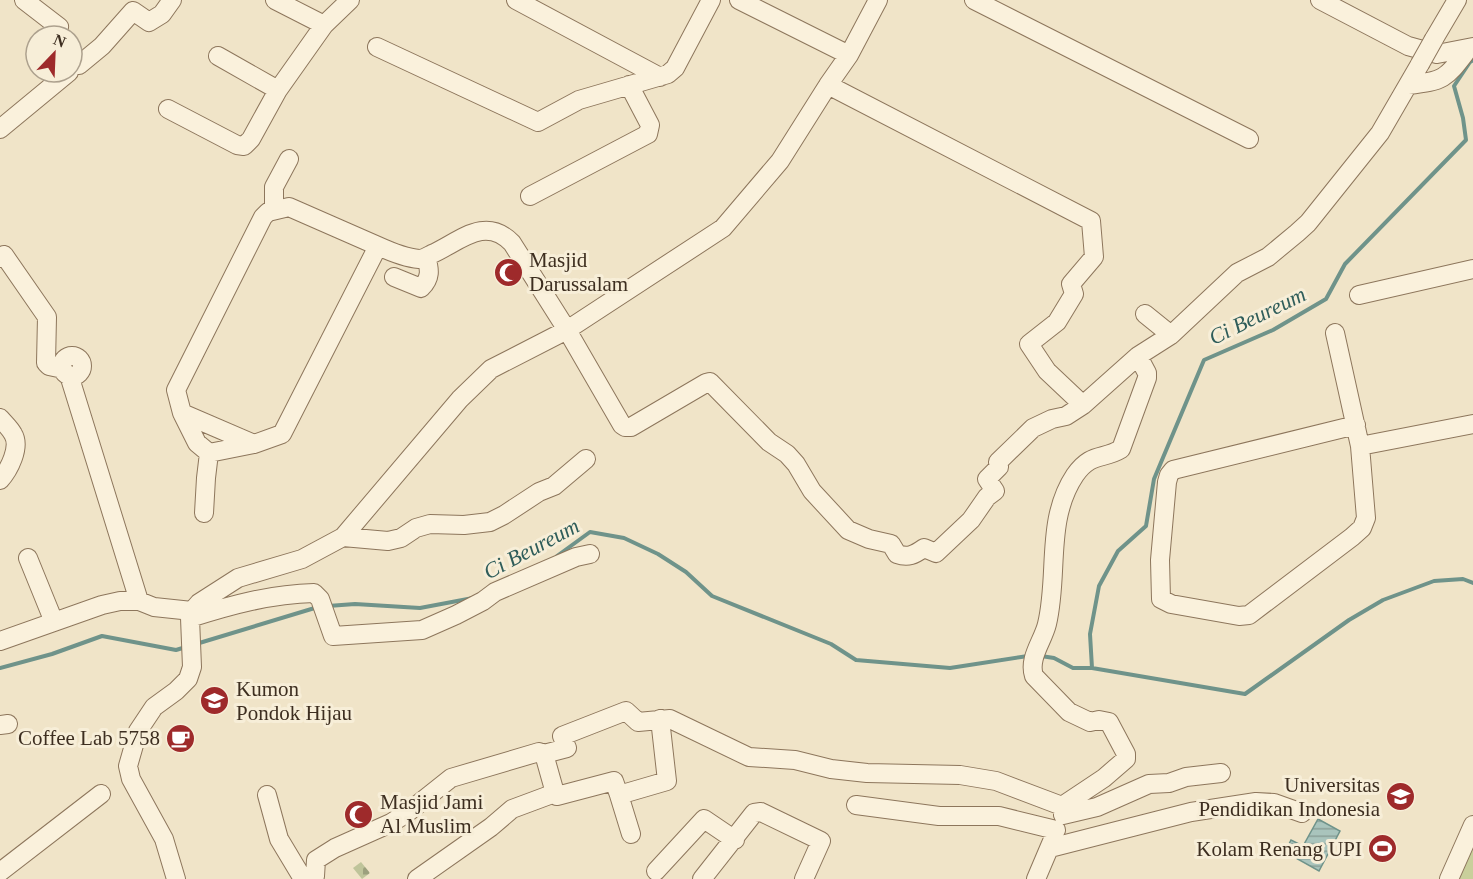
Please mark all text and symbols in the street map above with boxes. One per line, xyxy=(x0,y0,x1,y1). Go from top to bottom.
north arrow xyxy=(24,24,84,84)
text: N xyxy=(51,31,69,51)
place label: Masjid Darussalam xyxy=(529,248,628,296)
mosque icon: Masjid Darussalam xyxy=(492,256,524,288)
water label: Ci Beureum xyxy=(1205,281,1310,350)
water label: Ci Beureum xyxy=(479,513,583,584)
place label: Kumon Pondok Hijau xyxy=(236,677,353,725)
school or university icon: Kumon Pondok Hijau xyxy=(199,685,231,717)
cafe icon: Coffee Lab 5758 xyxy=(165,722,197,754)
place label: Coffee Lab 5758 xyxy=(18,726,160,750)
place label: Universitas Pendidikan Indonesia xyxy=(1199,773,1381,821)
school or university icon: Universitas Pendidikan Indonesia xyxy=(1385,781,1417,813)
place label: Masjid Jami Al Muslim xyxy=(380,790,483,838)
mosque icon: Masjid Jami Al Muslim xyxy=(343,798,375,830)
sports icon: Kolam Renang UPI xyxy=(1367,833,1399,865)
place label: Kolam Renang UPI xyxy=(1196,837,1362,861)

